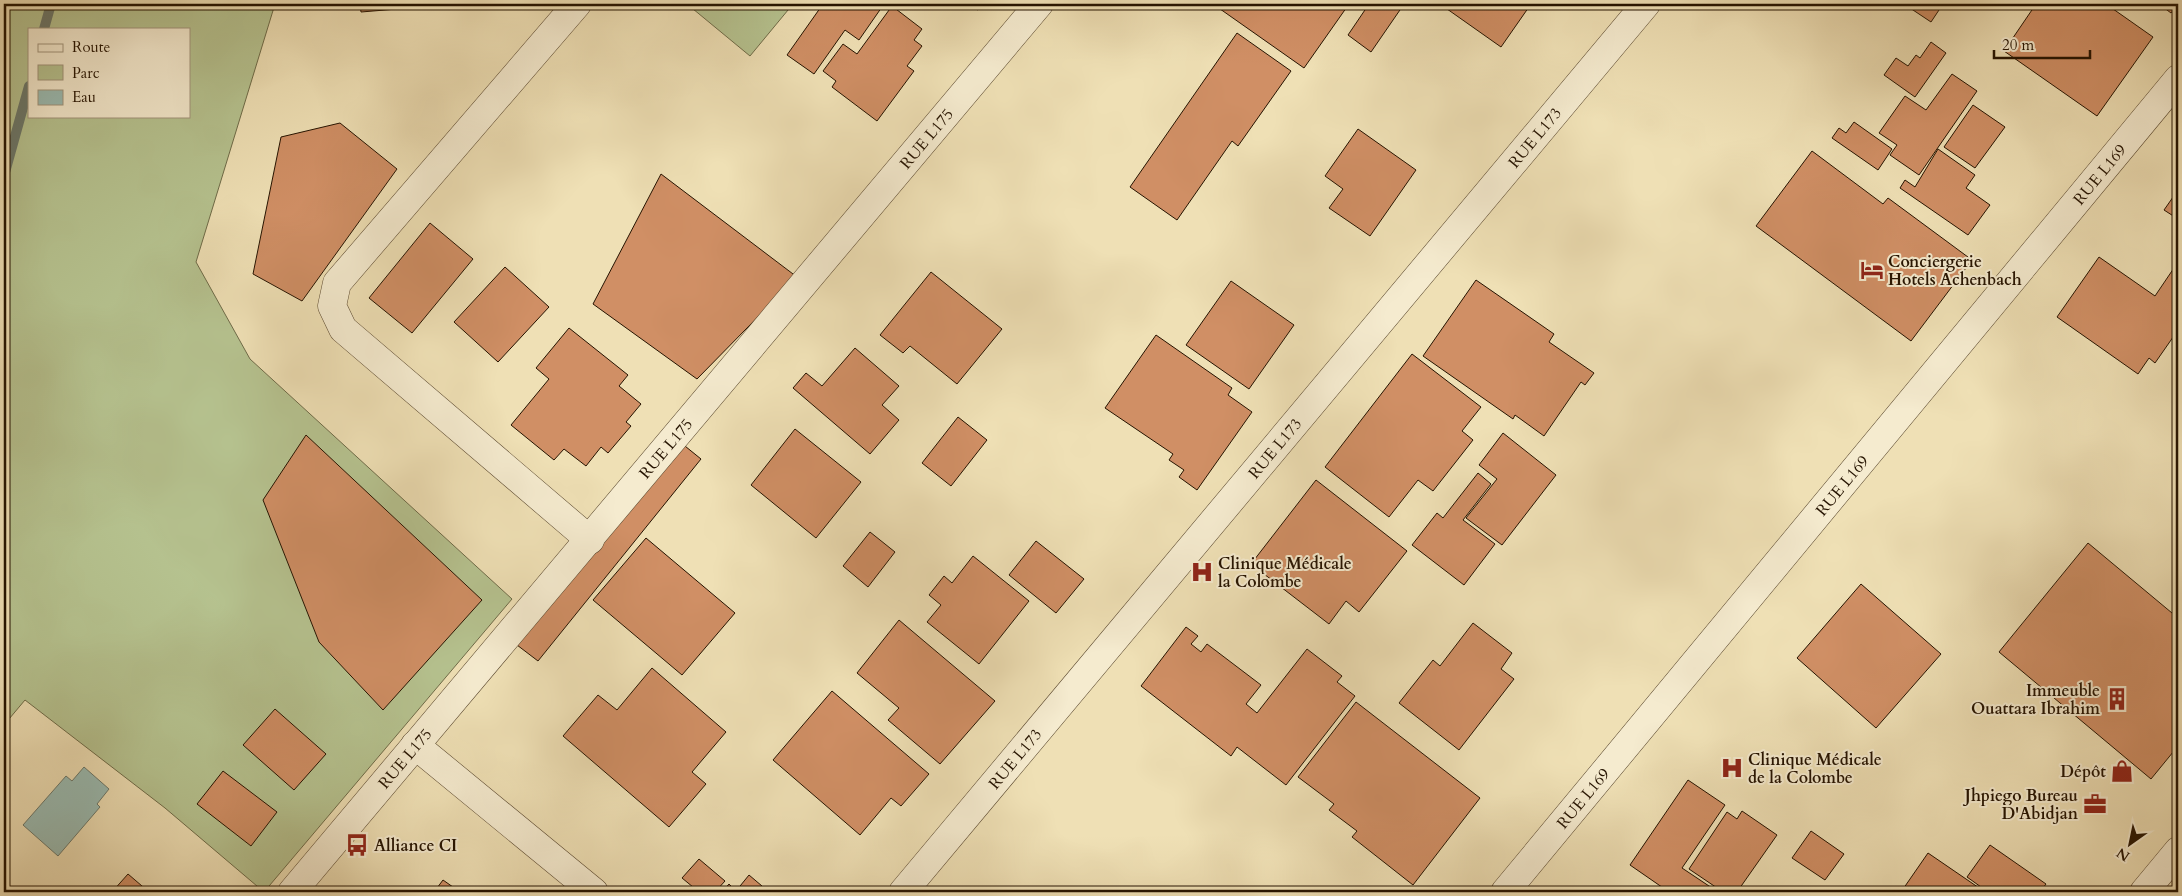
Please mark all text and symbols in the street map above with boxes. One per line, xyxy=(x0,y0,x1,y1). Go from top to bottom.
legend xyxy=(28,28,190,118)
scale bar xyxy=(1994,28,2091,60)
text: 20 m xyxy=(2002,35,2034,55)
text: Route xyxy=(72,37,110,57)
text: Parc xyxy=(72,63,100,83)
text: Eau xyxy=(72,87,96,107)
street label: RUE L173 xyxy=(1503,103,1567,173)
street label: RUE L175 xyxy=(895,104,959,174)
street label: RUE L169 xyxy=(2068,140,2132,210)
place label: Conciergerie Hotels Achenbach xyxy=(1888,251,2022,291)
hotel icon: Conciergerie Hotels Achenbach xyxy=(1859,257,1885,283)
street label: RUE L175 xyxy=(634,414,698,484)
street label: RUE L173 xyxy=(1244,414,1307,483)
street label: RUE L169 xyxy=(1811,451,1874,521)
place label: Clinique Médicale la Colombe xyxy=(1218,553,1352,593)
hospital icon: Clinique Médicale la Colombe xyxy=(1189,559,1215,585)
place label: Immeuble Ouattara Ibrahim xyxy=(1971,680,2100,720)
building icon: Immeuble Ouattara Ibrahim xyxy=(2104,686,2130,712)
street label: RUE L175 xyxy=(374,724,437,794)
street label: RUE L173 xyxy=(984,724,1047,794)
place label: Clinique Médicale de la Colombe xyxy=(1748,749,1882,789)
hospital icon: Clinique Médicale de la Colombe xyxy=(1719,755,1745,781)
shop icon: Dépôt xyxy=(2109,758,2135,784)
place label: Dépôt xyxy=(2060,761,2106,783)
street label: RUE L169 xyxy=(1552,764,1615,834)
place label: Jhpiego Bureau D'Abidjan xyxy=(1963,785,2079,825)
office icon: Jhpiego Bureau D'Abidjan xyxy=(2082,791,2108,817)
north arrow xyxy=(2104,818,2154,868)
bus stop icon: Alliance CI xyxy=(344,832,370,858)
place label: Alliance CI xyxy=(374,835,457,857)
text: N xyxy=(2113,843,2133,866)

